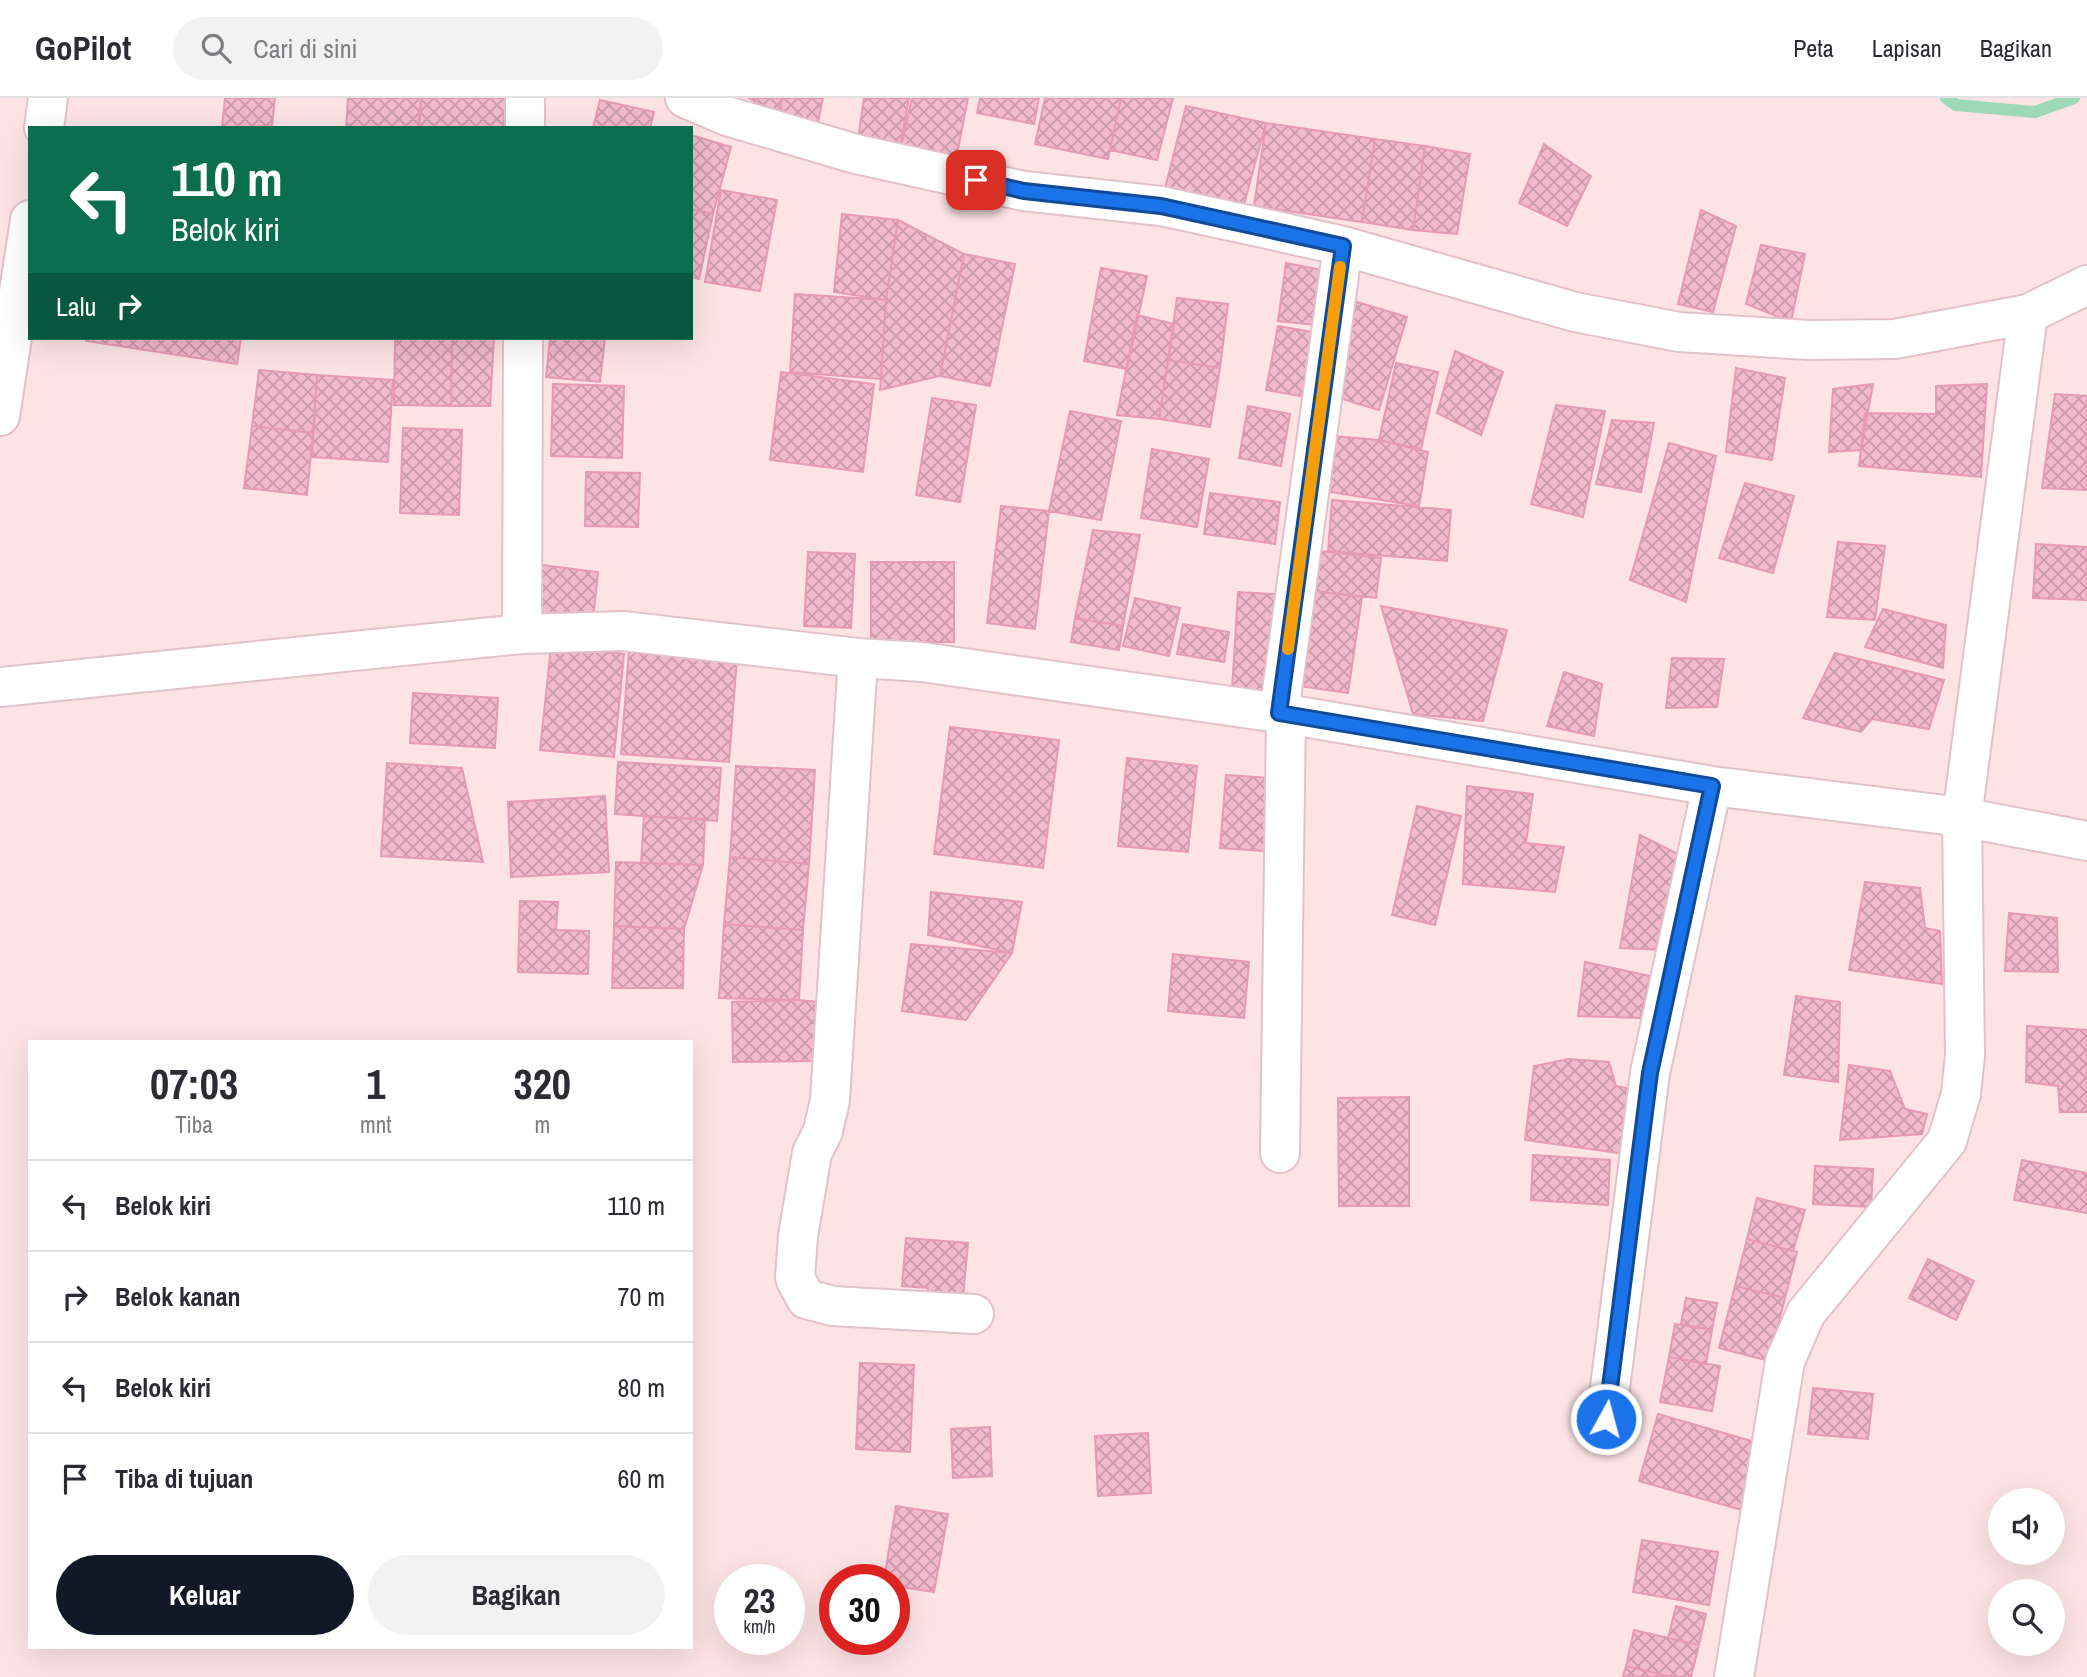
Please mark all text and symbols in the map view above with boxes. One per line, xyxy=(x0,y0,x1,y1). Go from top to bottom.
search box xyxy=(173,17,663,80)
text: GoPilot xyxy=(35,26,131,70)
icon: search xyxy=(197,29,235,67)
text: Cari di sini xyxy=(253,31,358,66)
text: Peta xyxy=(1793,32,1834,64)
text: Lapisan xyxy=(1872,32,1942,64)
text: Bagikan xyxy=(1980,32,2052,64)
text: 110 m xyxy=(171,145,283,211)
pin xyxy=(946,150,1006,210)
icon: left xyxy=(56,154,147,245)
icon: arrive xyxy=(957,161,995,199)
text: Belok kiri xyxy=(171,208,280,251)
icon: right xyxy=(110,287,148,325)
text: Lalu xyxy=(56,289,96,324)
text: 07:03 xyxy=(150,1056,238,1112)
text: 1 xyxy=(366,1056,385,1112)
text: 320 xyxy=(514,1056,571,1112)
text: Tiba xyxy=(175,1109,213,1140)
text: mnt xyxy=(360,1109,392,1140)
text: m xyxy=(534,1109,550,1140)
icon: left xyxy=(56,1187,94,1225)
text: Belok kiri xyxy=(115,1188,211,1223)
text: 110 m xyxy=(607,1188,665,1223)
icon: right xyxy=(56,1278,94,1316)
text: Belok kanan xyxy=(115,1279,241,1314)
text: 70 m xyxy=(618,1279,665,1314)
icon: left xyxy=(56,1369,94,1407)
text: Belok kiri xyxy=(115,1370,211,1405)
text: 80 m xyxy=(618,1370,665,1405)
position arrow xyxy=(1569,1382,1643,1456)
icon: arrive xyxy=(56,1460,94,1498)
text: Tiba di tujuan xyxy=(115,1461,253,1496)
text: 60 m xyxy=(618,1461,665,1496)
map controls xyxy=(1988,1488,2065,1656)
button: sound xyxy=(1988,1488,2065,1565)
button: Keluar xyxy=(56,1555,354,1635)
button: Bagikan xyxy=(368,1555,665,1635)
speed limit sign: 30 xyxy=(819,1564,910,1655)
text: 23 xyxy=(744,1577,775,1624)
button: search xyxy=(1988,1579,2065,1656)
text: km/h xyxy=(744,1614,776,1639)

